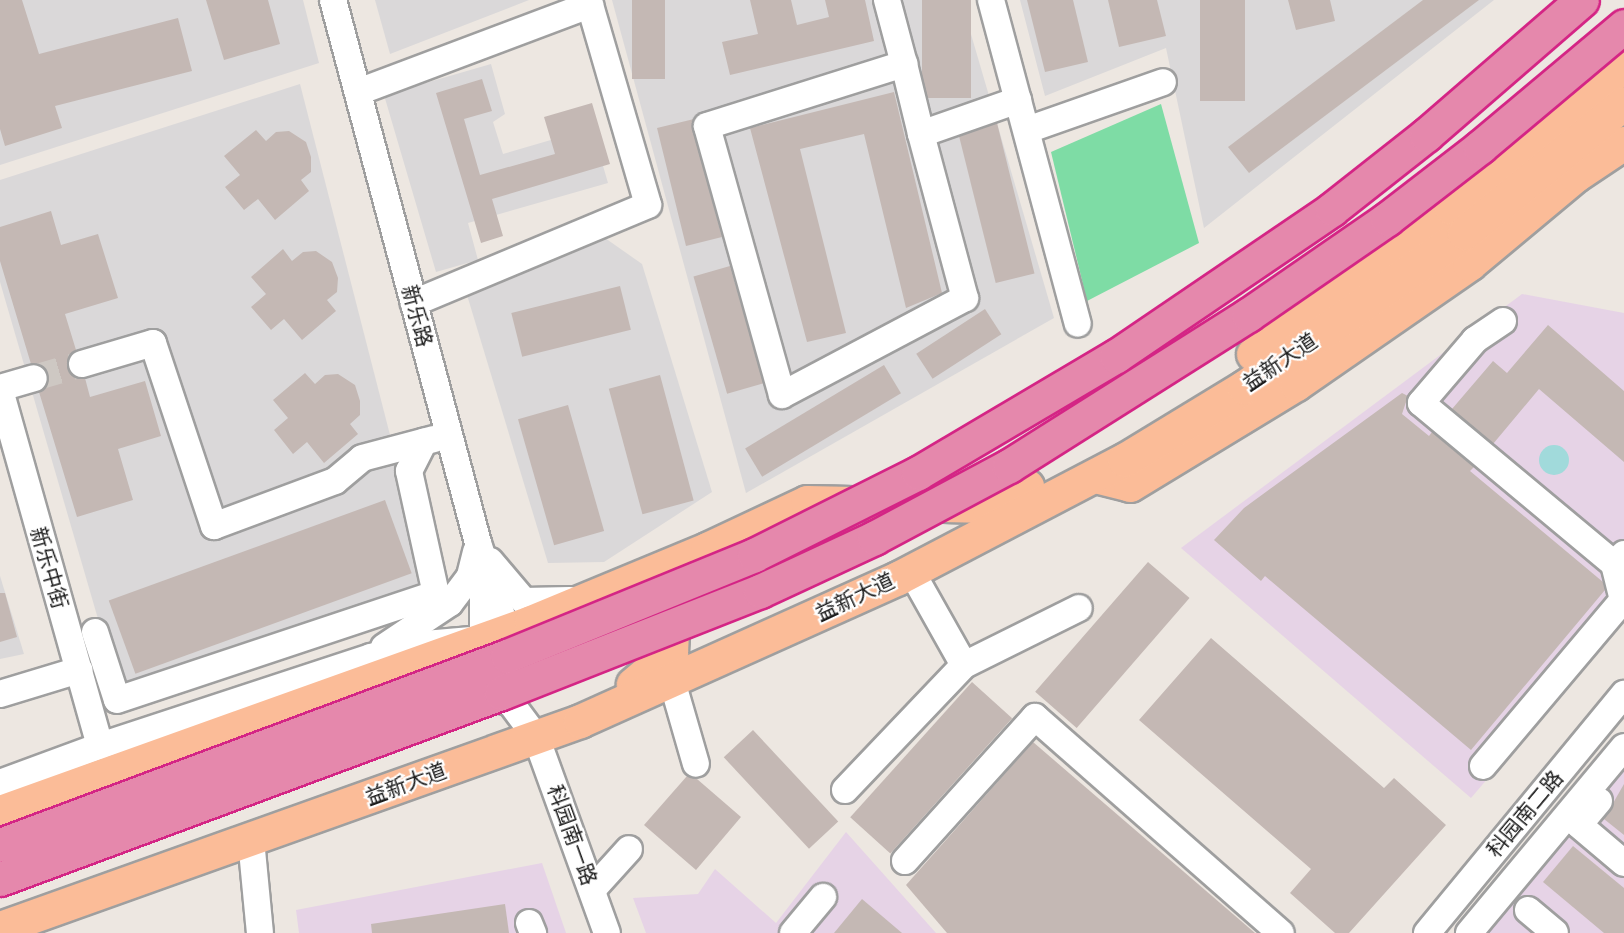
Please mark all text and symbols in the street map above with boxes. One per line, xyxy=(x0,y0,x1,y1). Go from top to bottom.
street label: 新乐路 xyxy=(397,282,437,350)
street label: 益新大道 xyxy=(1238,328,1322,396)
street label: 新乐中街 xyxy=(25,524,73,612)
street label: 益新大道 xyxy=(812,568,898,626)
street label: 益新大道 xyxy=(362,758,450,810)
street label: 科园南二路 xyxy=(1482,766,1568,862)
street label: 科园南一路 xyxy=(542,781,602,889)

